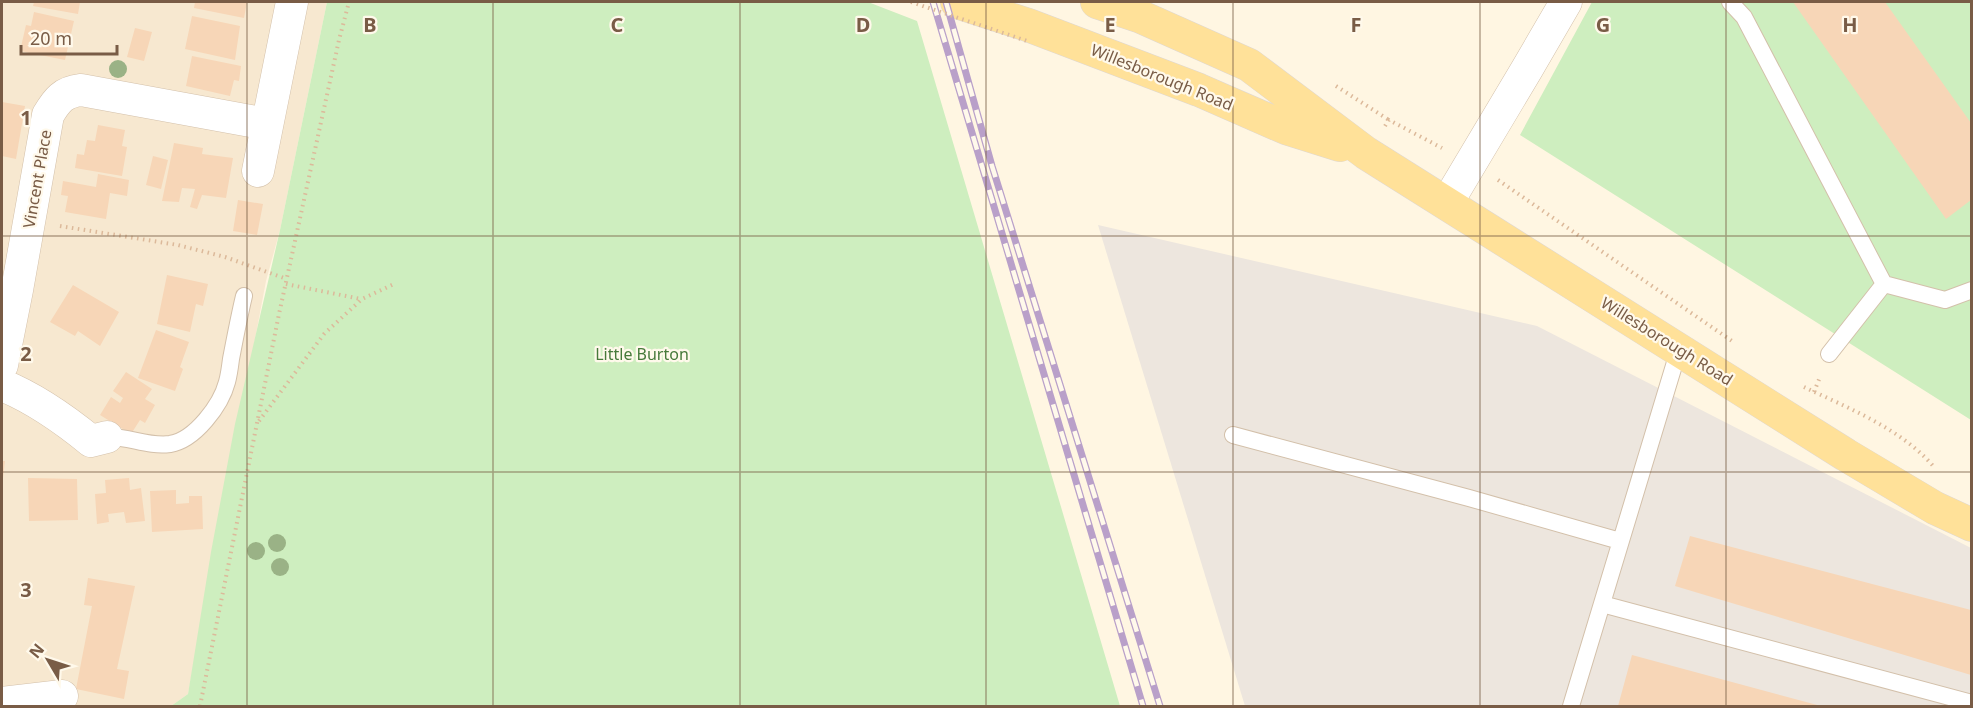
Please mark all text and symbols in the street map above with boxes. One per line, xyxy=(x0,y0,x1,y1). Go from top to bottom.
text: B xyxy=(363,11,377,38)
text: C xyxy=(611,11,624,38)
text: D xyxy=(856,11,870,38)
text: E xyxy=(1104,11,1116,38)
text: F xyxy=(1351,11,1361,38)
text: G xyxy=(1596,11,1610,38)
text: H xyxy=(1842,11,1858,38)
scale bar xyxy=(21,18,117,56)
text: 20 m xyxy=(30,26,72,50)
street label: Willesborough Road xyxy=(1088,38,1236,116)
text: 1 xyxy=(20,104,32,131)
street label: Vincent Place xyxy=(18,128,56,230)
street label: Willesborough Road xyxy=(1597,291,1737,391)
text: 2 xyxy=(20,340,32,367)
park label: Little Burton xyxy=(595,343,689,365)
text: 3 xyxy=(20,576,32,603)
north arrow xyxy=(18,630,78,690)
text: N xyxy=(24,639,49,663)

